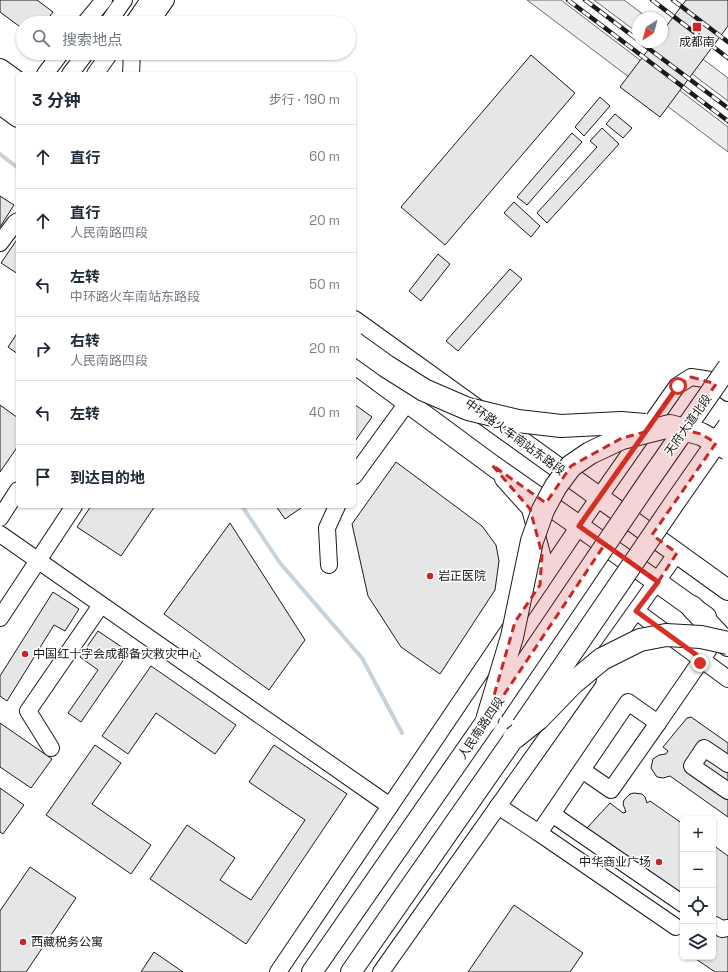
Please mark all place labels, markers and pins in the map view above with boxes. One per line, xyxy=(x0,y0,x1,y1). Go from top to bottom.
marker: 成都南 xyxy=(691,21,703,33)
place label: 成都南 xyxy=(679,34,715,50)
place label: 岩正医院 xyxy=(438,568,486,584)
marker: 岩正医院 xyxy=(425,571,435,581)
place label: 中国红十字会成都备灾救灾中心 xyxy=(33,646,201,662)
marker: 中国红十字会成都备灾救灾中心 xyxy=(20,649,30,659)
place label: 中华商业广场 xyxy=(579,854,651,870)
marker: 中华商业广场 xyxy=(654,857,664,867)
place label: 西藏税务公寓 xyxy=(31,934,103,950)
marker: 西藏税务公寓 xyxy=(18,937,28,947)

